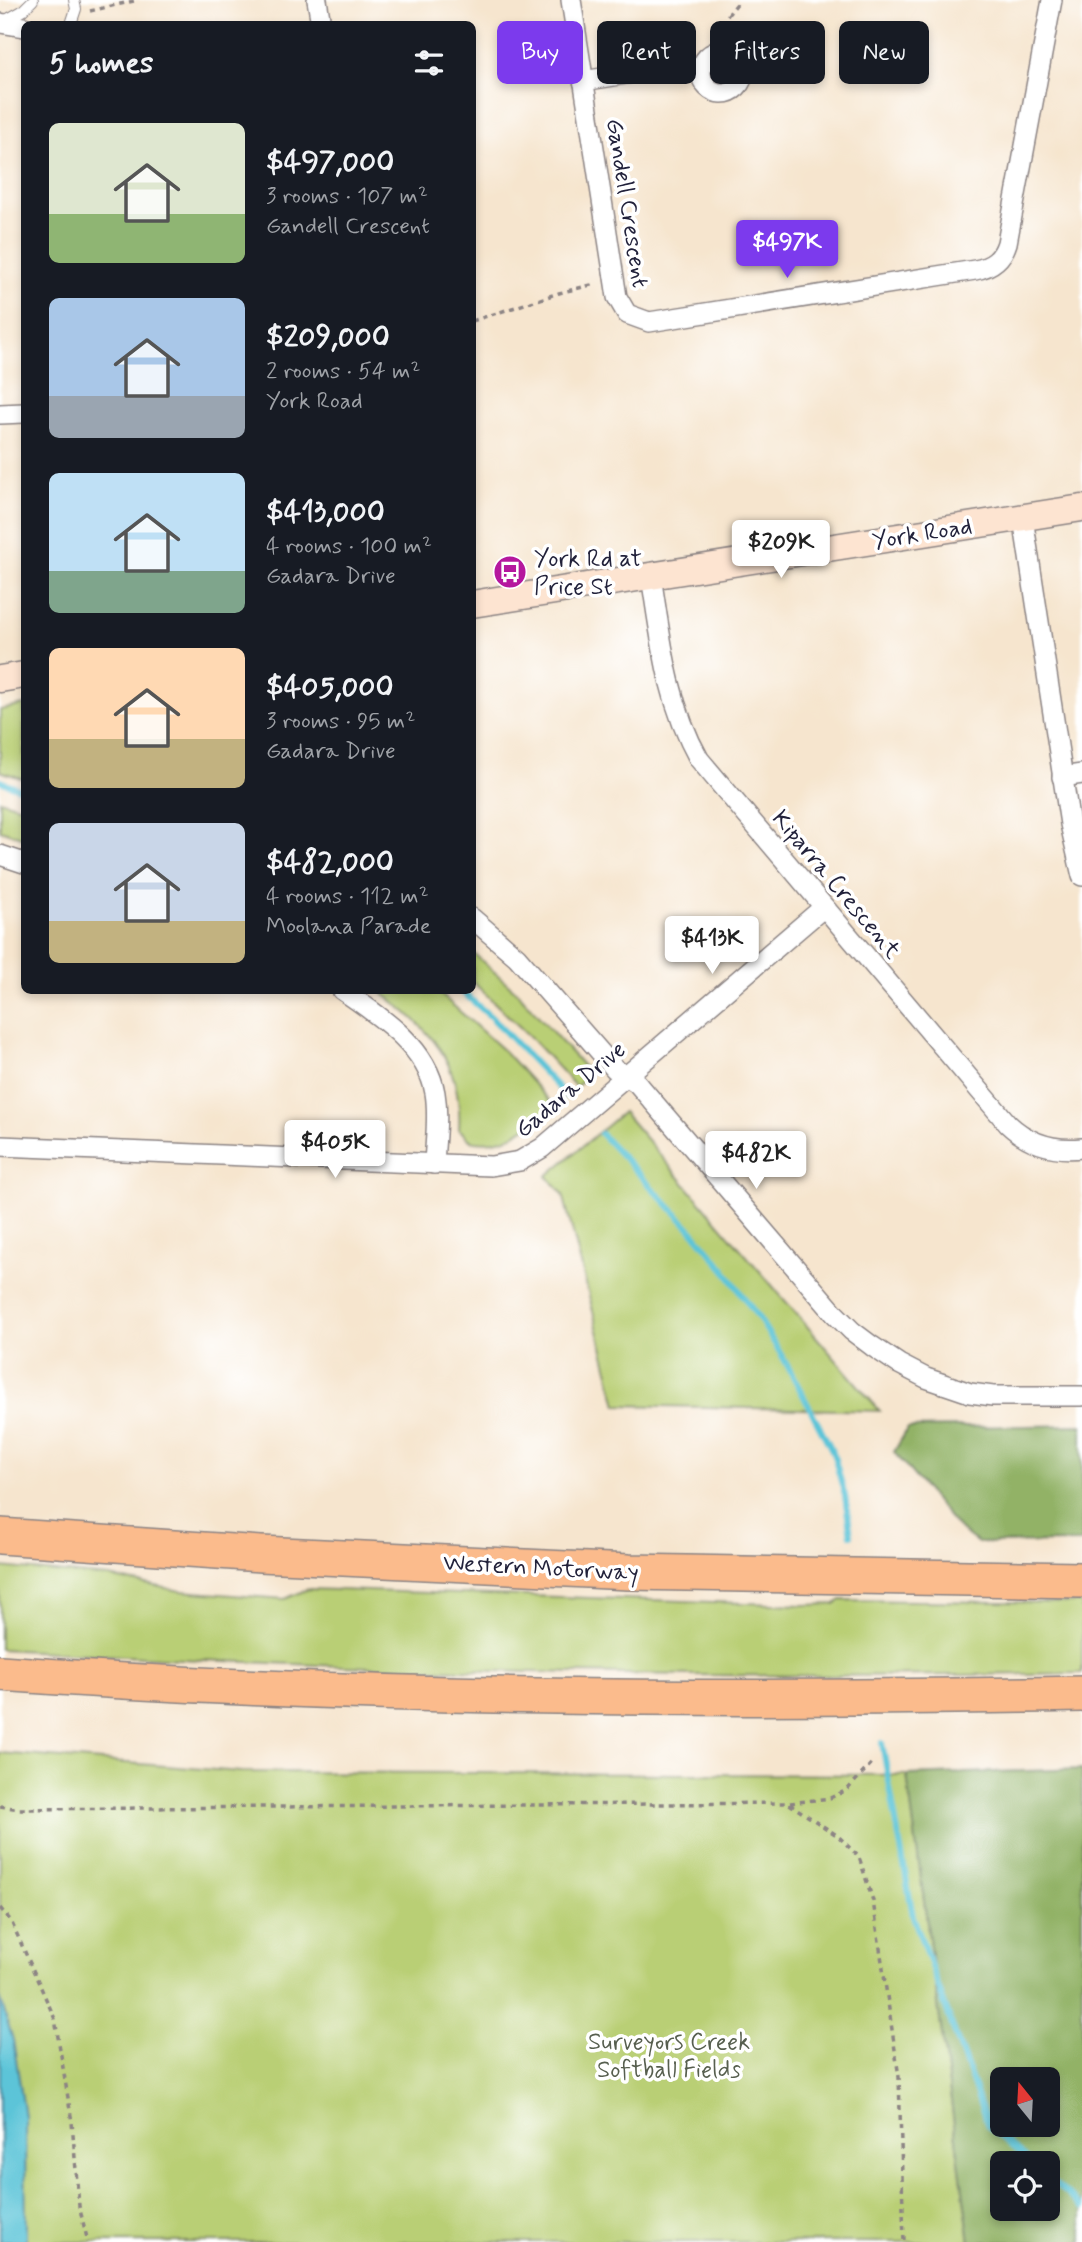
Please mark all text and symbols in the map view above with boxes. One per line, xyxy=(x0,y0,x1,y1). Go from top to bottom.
chip: Buy xyxy=(497,21,583,84)
chip: Rent xyxy=(597,21,696,84)
chip: Filters xyxy=(710,21,825,84)
chip: New xyxy=(839,21,929,84)
text: 5 homes xyxy=(49,44,154,83)
icon: filters xyxy=(410,44,448,82)
street label: Gandell Crescent xyxy=(598,116,655,290)
text: $497,000 xyxy=(266,143,394,182)
icon: home xyxy=(105,151,189,235)
text: 3 rooms · 107 m² xyxy=(266,182,428,212)
text: Gandell Crescent xyxy=(266,212,430,242)
pin: $497K xyxy=(738,220,836,280)
text: $497K xyxy=(752,228,822,258)
text: $209,000 xyxy=(266,318,390,357)
icon: home xyxy=(105,326,189,410)
text: 2 rooms · 54 m² xyxy=(266,357,420,387)
text: York Road xyxy=(266,387,363,417)
text: $413,000 xyxy=(266,493,385,532)
icon: home xyxy=(105,501,189,585)
street label: York Road xyxy=(870,511,974,558)
pin: $209K xyxy=(732,520,830,580)
text: $209K xyxy=(748,528,814,558)
text: 4 rooms · 100 m² xyxy=(266,532,432,562)
place label: York Rd at Price St xyxy=(534,544,642,603)
bus stop icon: York Rd at Price St xyxy=(491,553,529,591)
text: Gadara Drive xyxy=(266,562,396,592)
text: $405,000 xyxy=(266,668,393,707)
icon: home xyxy=(105,676,189,760)
text: 3 rooms · 95 m² xyxy=(266,707,415,737)
text: Gadara Drive xyxy=(266,737,396,767)
street label: Kiparra Crescent xyxy=(764,804,907,966)
text: $482,000 xyxy=(266,843,394,882)
icon: home xyxy=(105,851,189,935)
text: 4 rooms · 112 m² xyxy=(266,882,429,912)
text: Moolana Parade xyxy=(266,912,431,942)
pin: $413K xyxy=(663,916,761,976)
text: $413K xyxy=(681,924,743,954)
street label: Gadara Drive xyxy=(509,1035,633,1145)
pin: $405K xyxy=(286,1120,384,1180)
text: $405K xyxy=(300,1128,370,1158)
pin: $482K xyxy=(707,1132,805,1191)
text: $482K xyxy=(721,1139,791,1169)
street label: Western Motorway xyxy=(442,1548,640,1589)
park label: Surveyors Creek Softball Fields xyxy=(588,2027,750,2086)
north arrow xyxy=(990,2067,1060,2137)
map controls xyxy=(990,2067,1060,2221)
button: locate xyxy=(990,2151,1060,2221)

